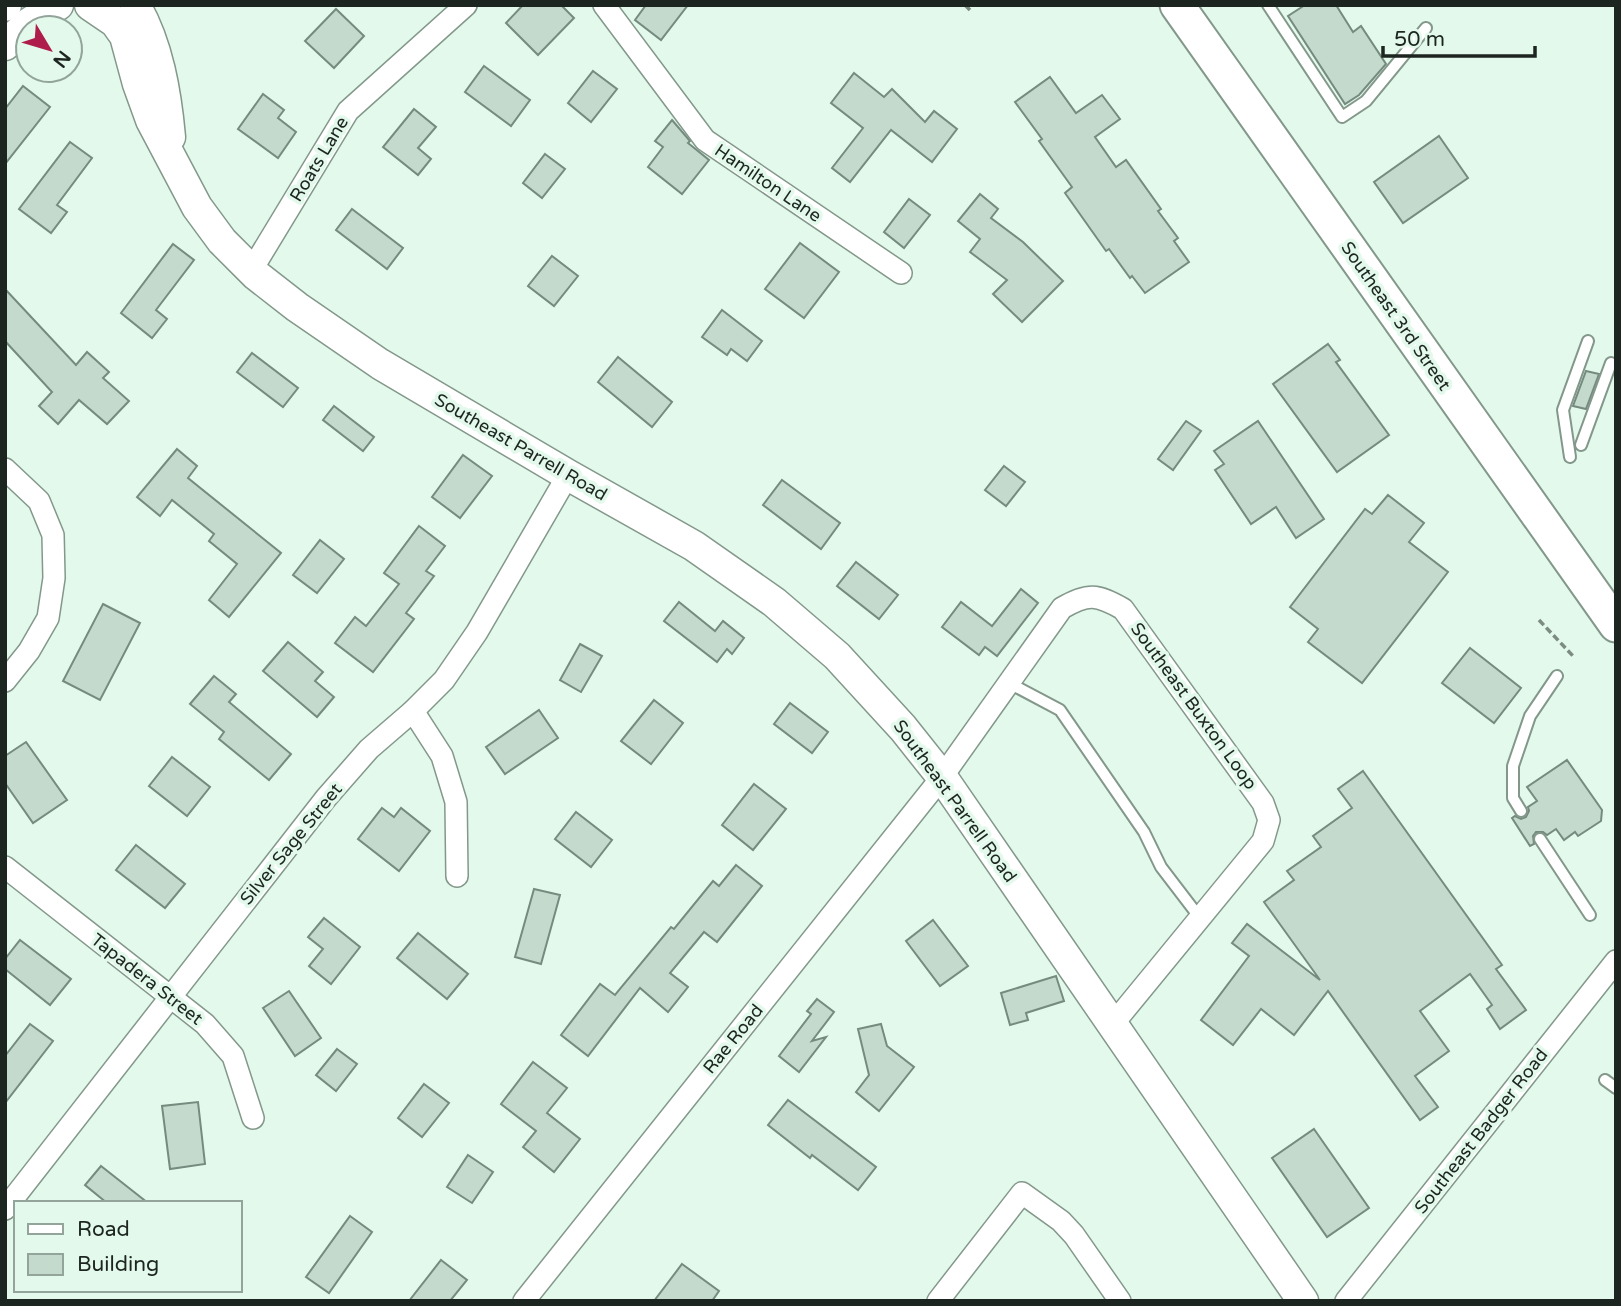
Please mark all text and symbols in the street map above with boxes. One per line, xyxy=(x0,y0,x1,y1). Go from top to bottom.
north arrow xyxy=(14,14,84,84)
scale bar xyxy=(1383,14,1535,58)
text: 50 m xyxy=(1394,27,1445,52)
text: N xyxy=(48,46,75,72)
street label: Roats Lane xyxy=(285,112,353,206)
street label: Hamilton Lane xyxy=(710,139,826,227)
street label: Southeast 3rd Street xyxy=(1336,237,1456,395)
street label: Southeast Parrell Road xyxy=(431,389,611,505)
street label: Southeast Buxton Loop xyxy=(1126,618,1262,794)
street label: Southeast Parrell Road xyxy=(889,715,1021,887)
street label: Silver Sage Street xyxy=(235,779,347,909)
street label: Tapadera Street xyxy=(87,929,207,1030)
street label: Rae Road xyxy=(698,1000,768,1078)
street label: Southeast Badger Road xyxy=(1410,1044,1552,1218)
legend xyxy=(14,1201,242,1292)
text: Road xyxy=(77,1217,130,1242)
text: Building xyxy=(77,1252,159,1277)

